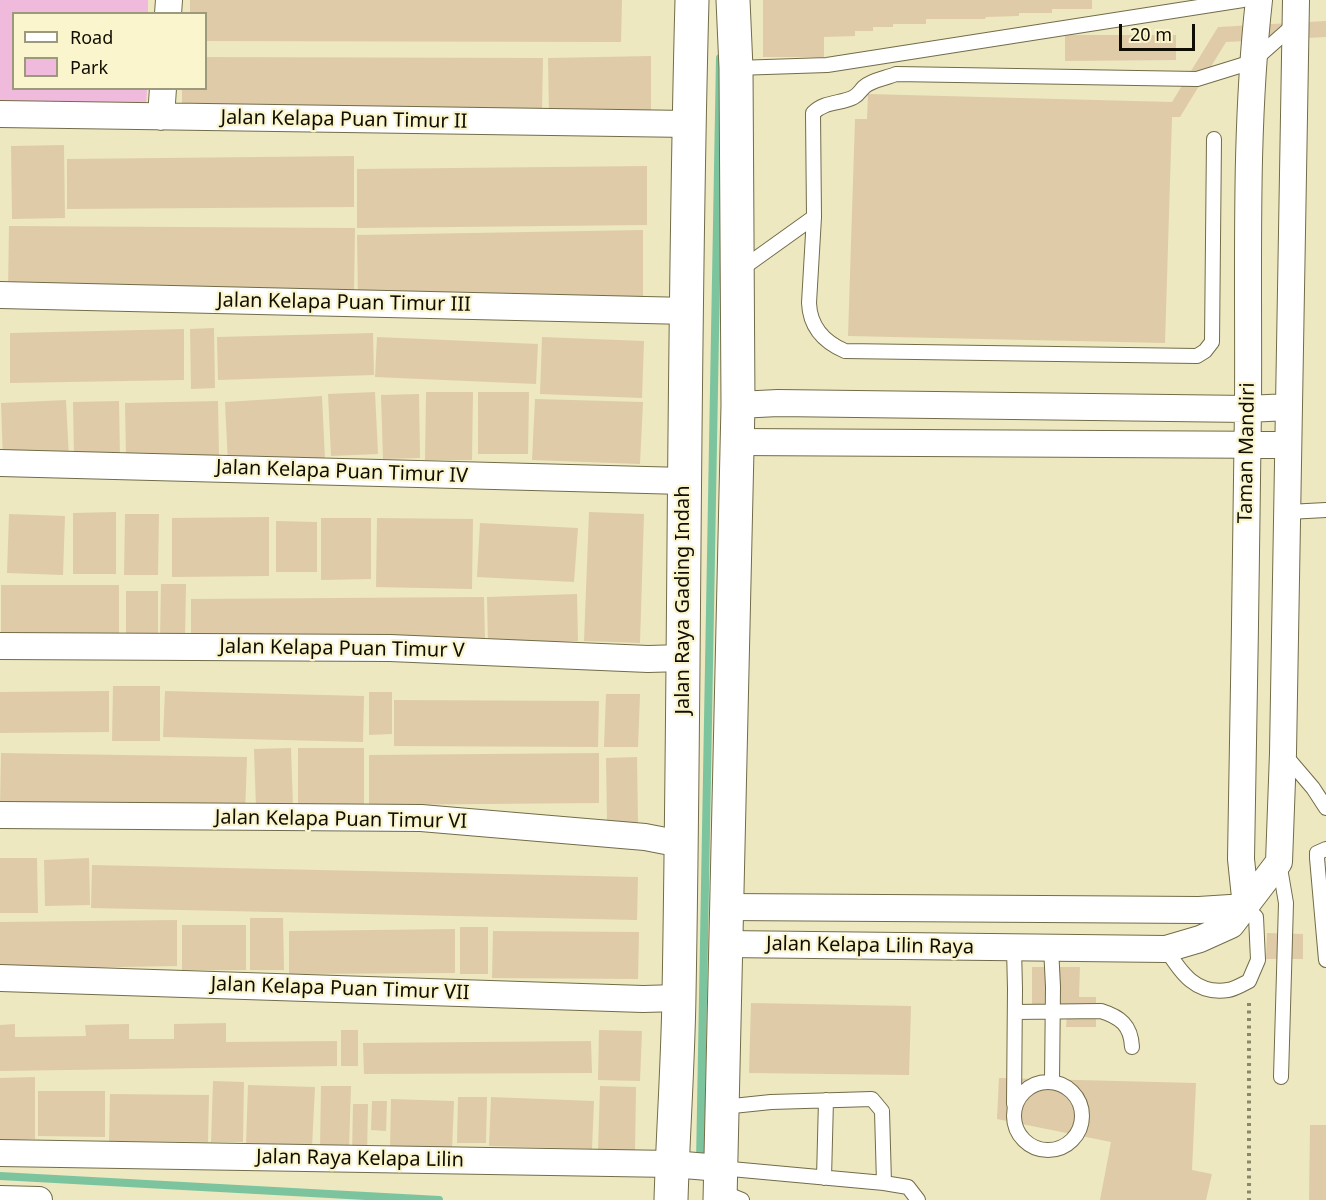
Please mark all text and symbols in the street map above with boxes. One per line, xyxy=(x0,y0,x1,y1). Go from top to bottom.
legend xyxy=(12,12,207,90)
scale bar xyxy=(1122,12,1198,50)
text: 20 m xyxy=(1130,22,1172,46)
text: Road xyxy=(70,25,113,49)
text: Park xyxy=(70,55,108,79)
street label: Jalan Kelapa Puan Timur II xyxy=(220,106,468,134)
street label: Jalan Kelapa Puan Timur III xyxy=(217,289,471,317)
street label: Taman Mandiri xyxy=(1234,382,1260,524)
street label: Jalan Kelapa Puan Timur IV xyxy=(216,456,468,488)
street label: Jalan Raya Gading Indah xyxy=(671,485,695,715)
street label: Jalan Kelapa Puan Timur V xyxy=(219,635,465,663)
street label: Jalan Kelapa Puan Timur VI xyxy=(215,806,467,834)
street label: Jalan Kelapa Lilin Raya xyxy=(766,932,974,960)
street label: Jalan Kelapa Puan Timur VII xyxy=(210,972,470,1006)
street label: Jalan Raya Kelapa Lilin xyxy=(256,1145,464,1173)

